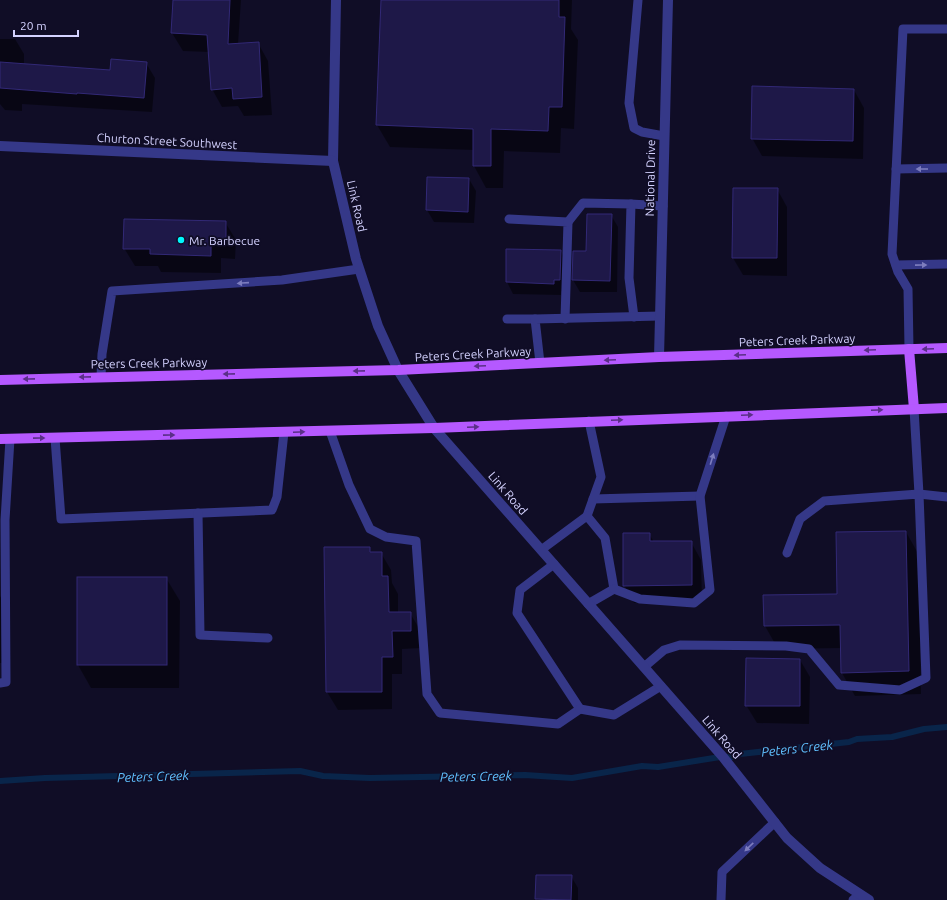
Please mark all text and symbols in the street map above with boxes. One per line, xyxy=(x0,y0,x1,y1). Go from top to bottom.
scale bar xyxy=(14,12,78,38)
text: 20 m xyxy=(20,19,47,32)
street label: Churton Street Southwest xyxy=(96,131,238,151)
street label: National Drive xyxy=(643,140,657,216)
one-way arrow xyxy=(915,166,928,172)
street label: Link Road xyxy=(345,179,369,233)
place label: Mr. Barbecue xyxy=(189,234,260,247)
marker: Mr. Barbecue xyxy=(176,235,186,245)
one-way arrow xyxy=(915,262,928,268)
one-way arrow xyxy=(237,279,249,286)
street label: Peters Creek Parkway xyxy=(739,331,856,349)
street label: Peters Creek Parkway xyxy=(415,344,532,364)
one-way arrow xyxy=(922,345,934,352)
one-way arrow xyxy=(864,347,876,354)
one-way arrow xyxy=(734,351,746,358)
street label: Peters Creek Parkway xyxy=(91,355,208,371)
one-way arrow xyxy=(604,356,616,363)
one-way arrow xyxy=(474,363,486,370)
one-way arrow xyxy=(352,368,365,374)
one-way arrow xyxy=(222,371,235,377)
one-way arrow xyxy=(79,374,91,381)
one-way arrow xyxy=(22,376,35,382)
one-way arrow xyxy=(871,407,884,413)
one-way arrow xyxy=(741,412,754,418)
one-way arrow xyxy=(611,417,623,424)
one-way arrow xyxy=(467,423,479,430)
one-way arrow xyxy=(293,429,306,435)
one-way arrow xyxy=(163,432,176,438)
one-way arrow xyxy=(33,435,46,441)
one-way arrow xyxy=(709,453,715,465)
street label: Link Road xyxy=(486,469,530,517)
street label: Link Road xyxy=(700,713,744,761)
water label: Peters Creek xyxy=(760,737,834,759)
water label: Peters Creek xyxy=(117,768,190,784)
water label: Peters Creek xyxy=(440,768,512,784)
one-way arrow xyxy=(744,842,754,852)

